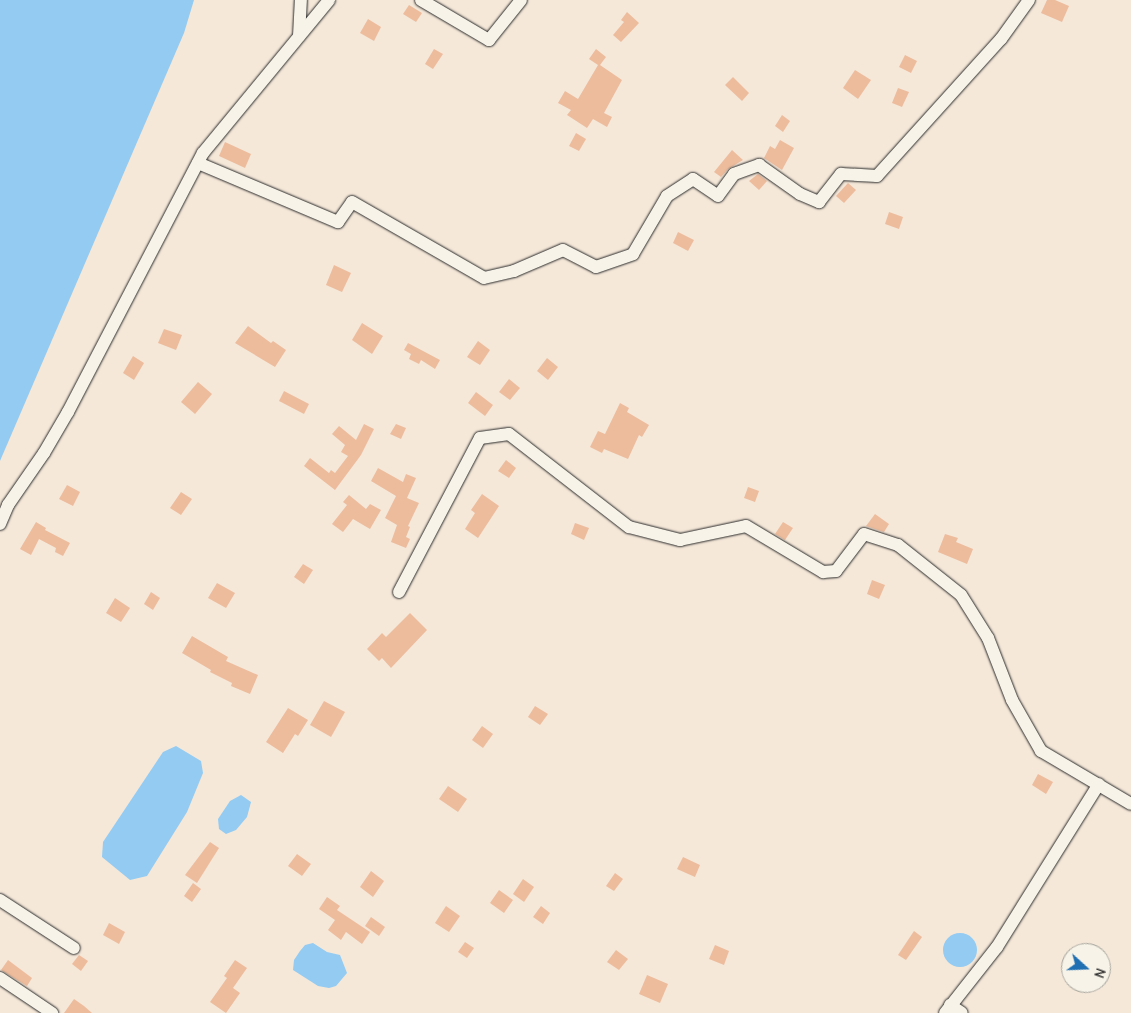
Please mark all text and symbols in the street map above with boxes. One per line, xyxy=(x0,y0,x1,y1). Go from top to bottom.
north arrow xyxy=(1061,943,1111,993)
text: N xyxy=(1090,966,1109,980)

